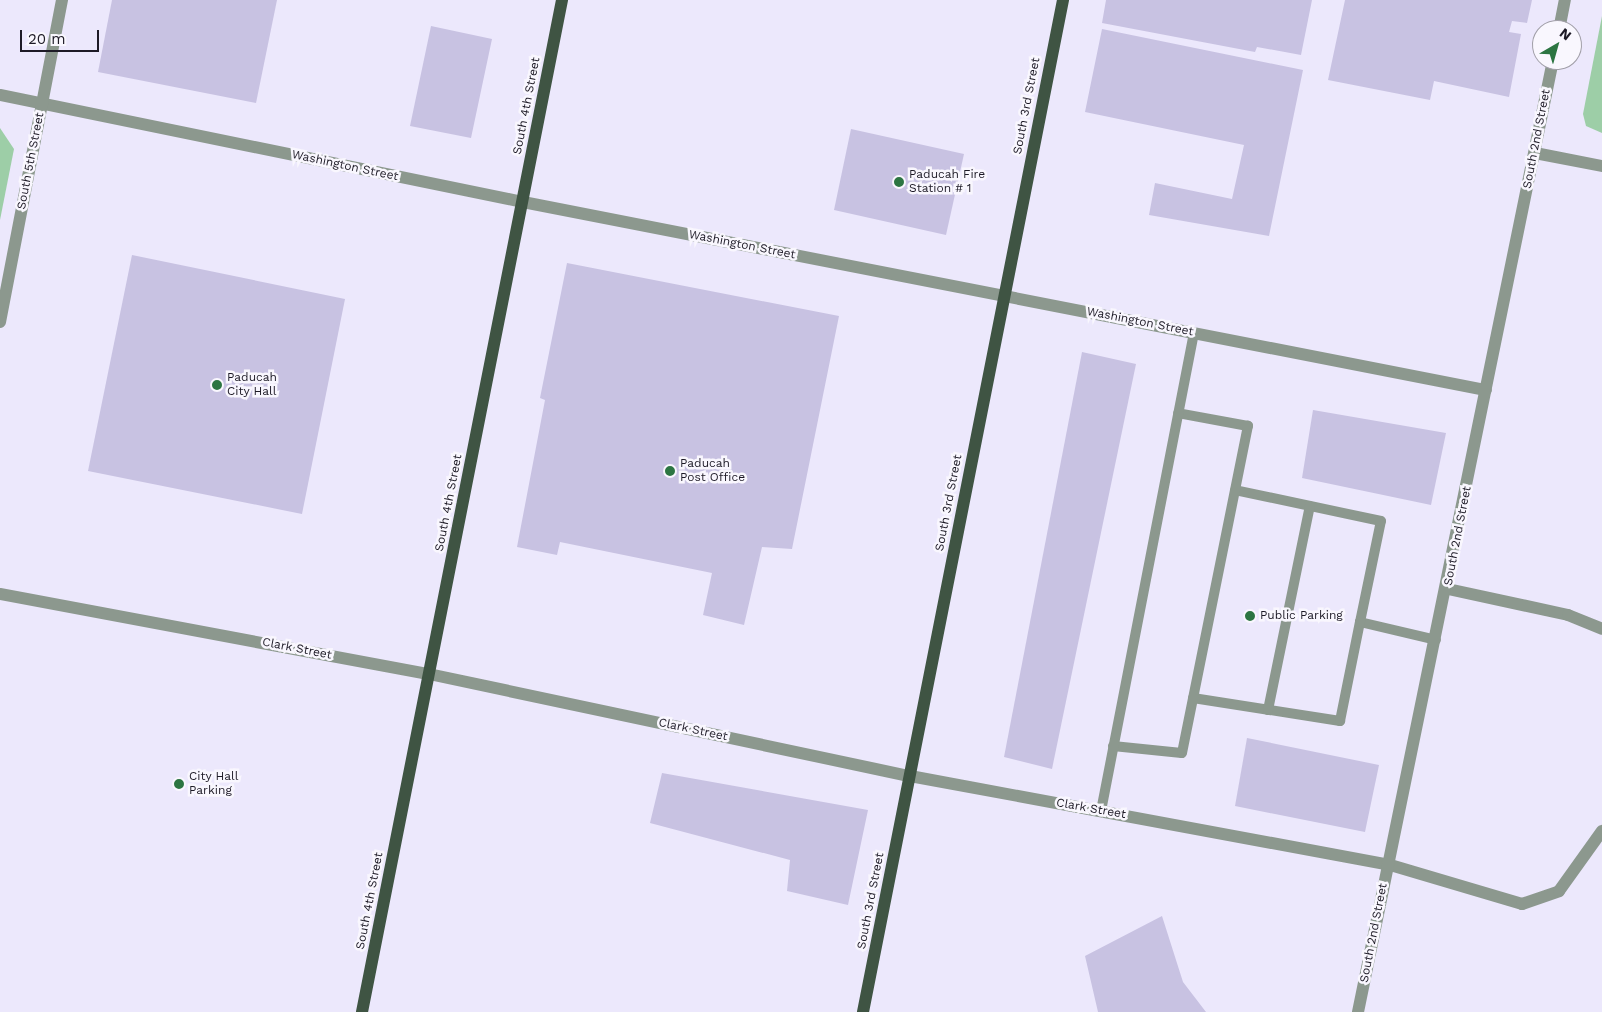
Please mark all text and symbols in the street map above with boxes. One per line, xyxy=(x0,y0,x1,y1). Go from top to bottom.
scale bar xyxy=(22,20,101,52)
north arrow xyxy=(1532,20,1582,70)
text: N xyxy=(1557,24,1575,43)
text: 20 m xyxy=(28,30,66,48)
street label: South 4th Street xyxy=(511,56,543,156)
street label: South 3rd Street xyxy=(1011,56,1043,156)
street label: South 2nd Street xyxy=(1520,88,1554,190)
street label: South 5th Street xyxy=(15,111,47,211)
street label: Washington Street xyxy=(290,148,400,184)
place label: Paducah Fire Station # 1 xyxy=(909,168,985,196)
marker: Paducah Fire Station # 1 xyxy=(893,176,905,188)
street label: Washington Street xyxy=(687,228,797,262)
street label: Washington Street xyxy=(1085,305,1195,339)
place label: Paducah City Hall xyxy=(227,371,277,399)
marker: Paducah City Hall xyxy=(211,379,223,391)
street label: South 4th Street xyxy=(433,453,465,553)
street label: South 3rd Street xyxy=(933,453,965,553)
place label: Paducah Post Office xyxy=(680,457,745,485)
marker: Paducah Post Office xyxy=(664,465,676,477)
street label: South 2nd Street xyxy=(1441,485,1475,587)
place label: Public Parking xyxy=(1260,609,1343,623)
marker: Public Parking xyxy=(1244,610,1256,622)
street label: Clark Street xyxy=(261,635,333,663)
street label: Clark Street xyxy=(657,716,729,744)
place label: City Hall Parking xyxy=(189,770,239,798)
marker: City Hall Parking xyxy=(173,778,185,790)
street label: Clark Street xyxy=(1055,796,1127,822)
street label: South 4th Street xyxy=(354,851,386,951)
street label: South 3rd Street xyxy=(855,851,887,951)
street label: South 2nd Street xyxy=(1357,882,1391,984)

